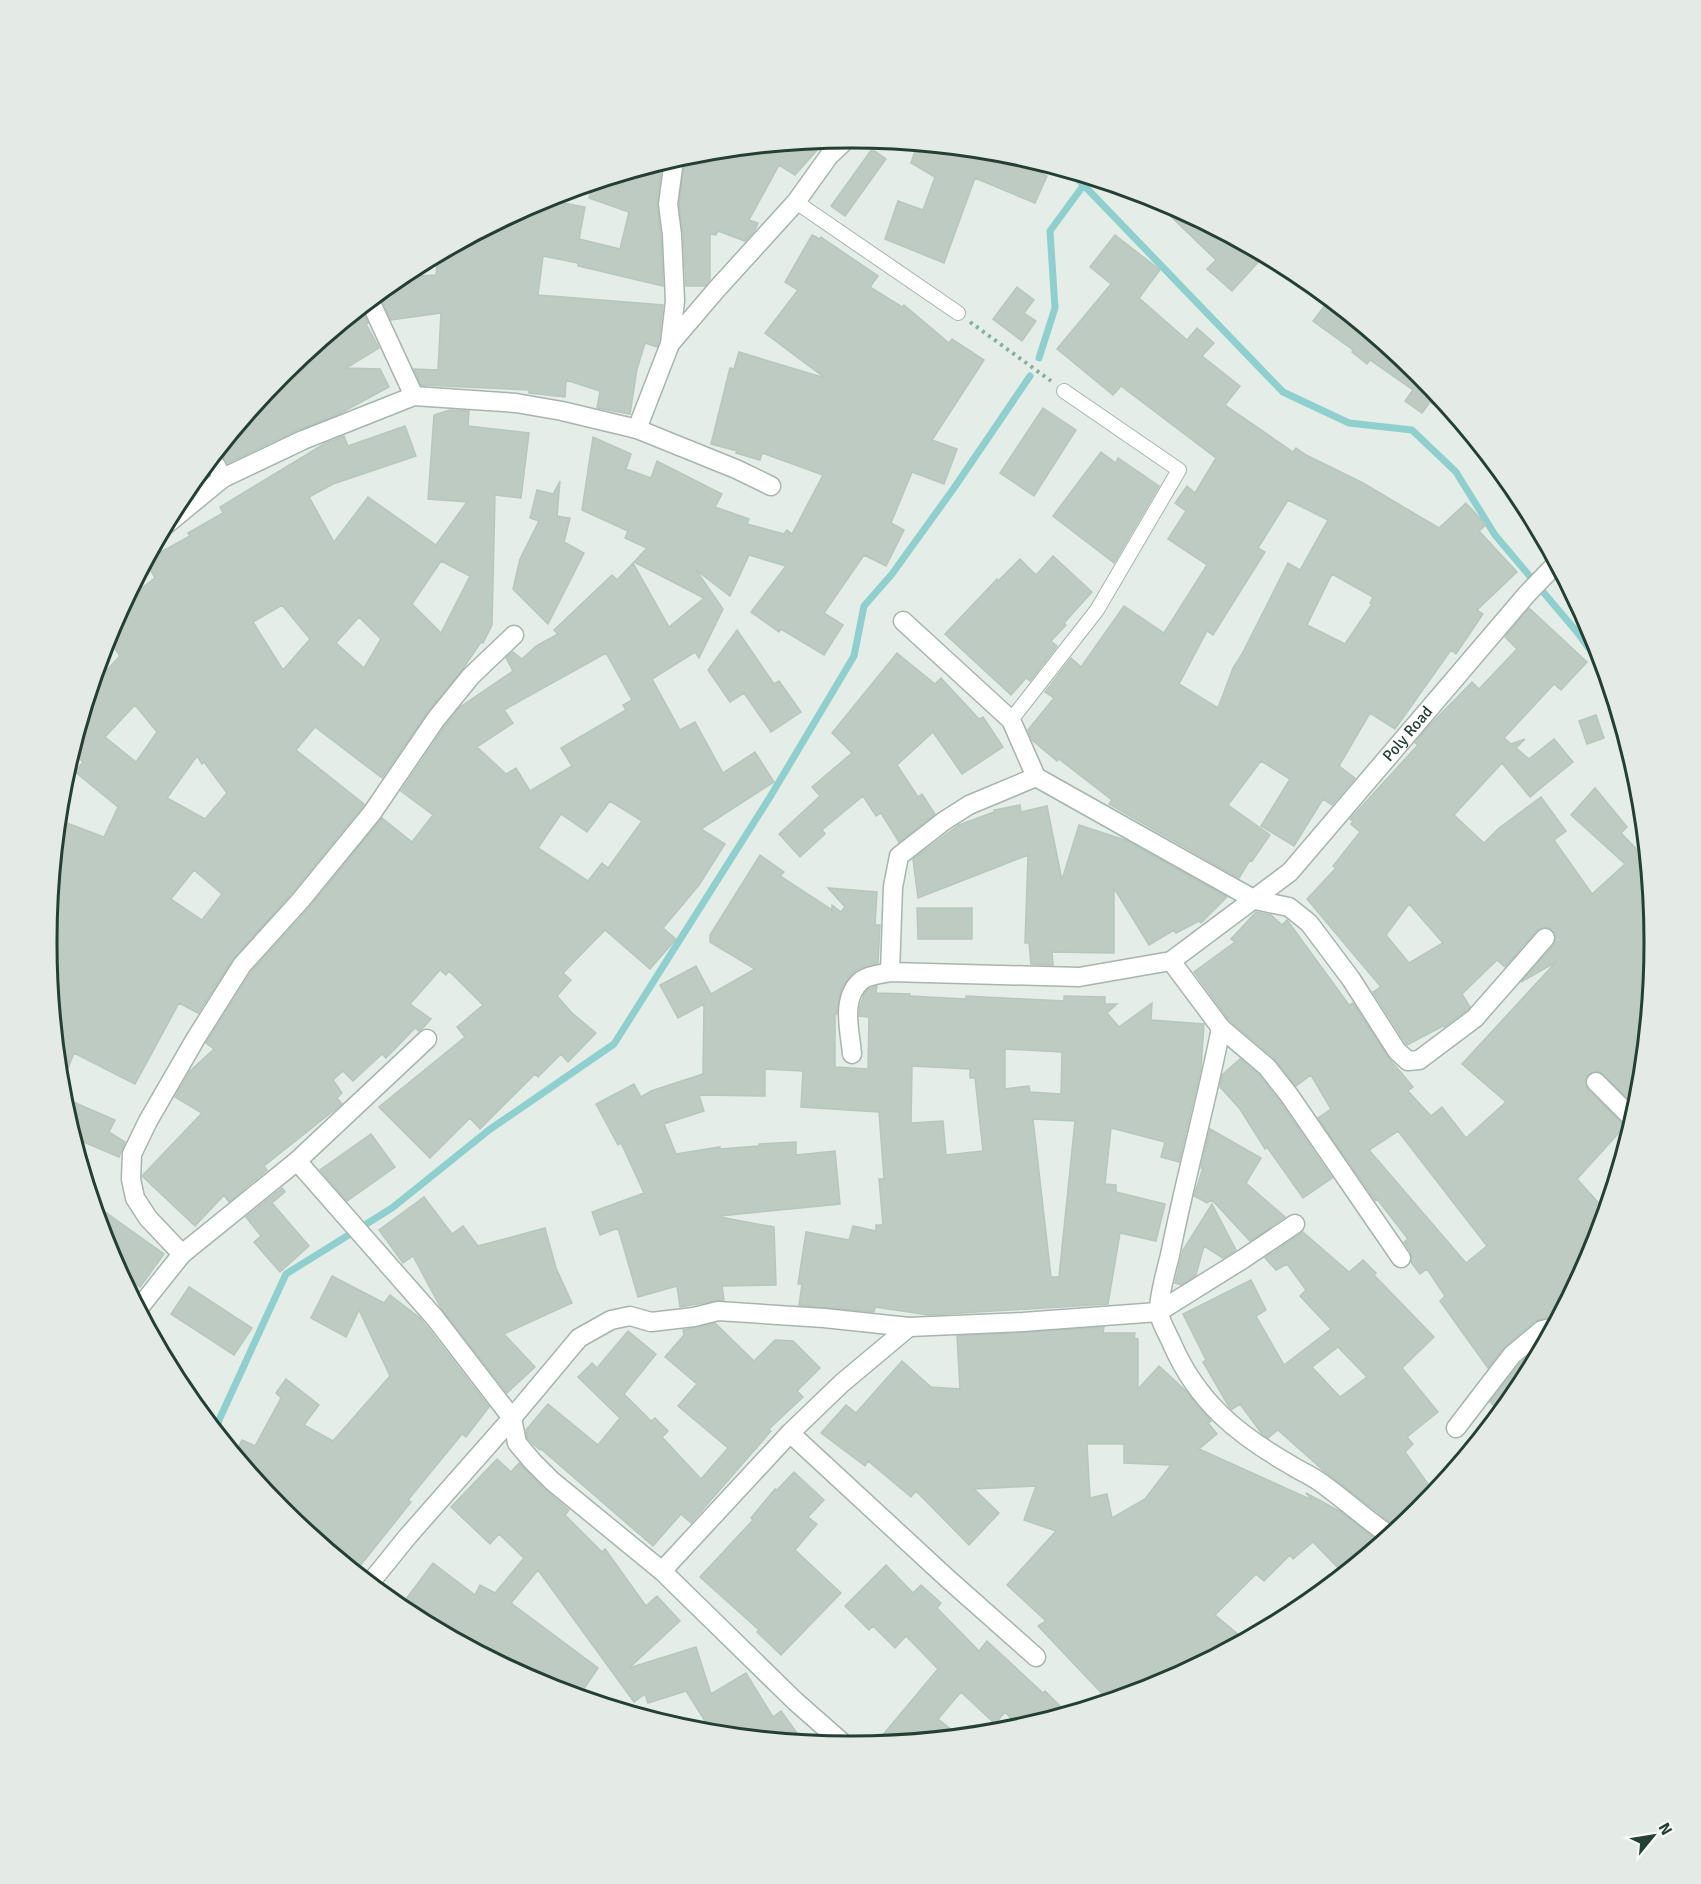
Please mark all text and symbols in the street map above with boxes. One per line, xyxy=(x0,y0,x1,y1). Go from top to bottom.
street label: Poly Road xyxy=(1378,702,1437,766)
north arrow xyxy=(1623,1806,1683,1866)
text: N xyxy=(1654,1819,1677,1839)

